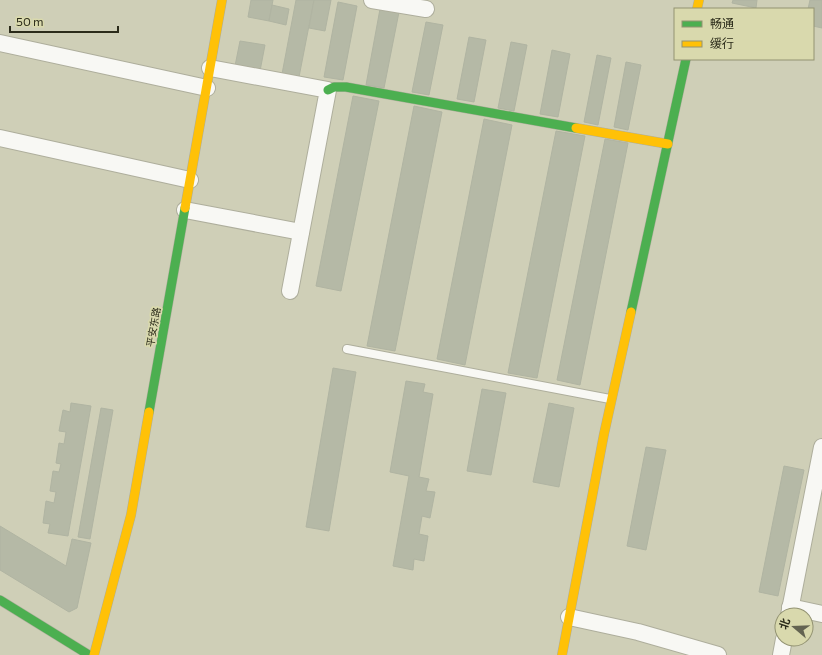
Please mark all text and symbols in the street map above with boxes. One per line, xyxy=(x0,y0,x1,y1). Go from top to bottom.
scale bar xyxy=(10,8,118,34)
legend xyxy=(674,8,814,60)
text: 50 m xyxy=(16,14,44,28)
text: 畅通 xyxy=(710,16,734,30)
text: 缓行 xyxy=(710,36,734,50)
street label: 平安东路 xyxy=(144,306,162,348)
north arrow xyxy=(774,607,814,647)
text: 北 xyxy=(776,616,792,631)

